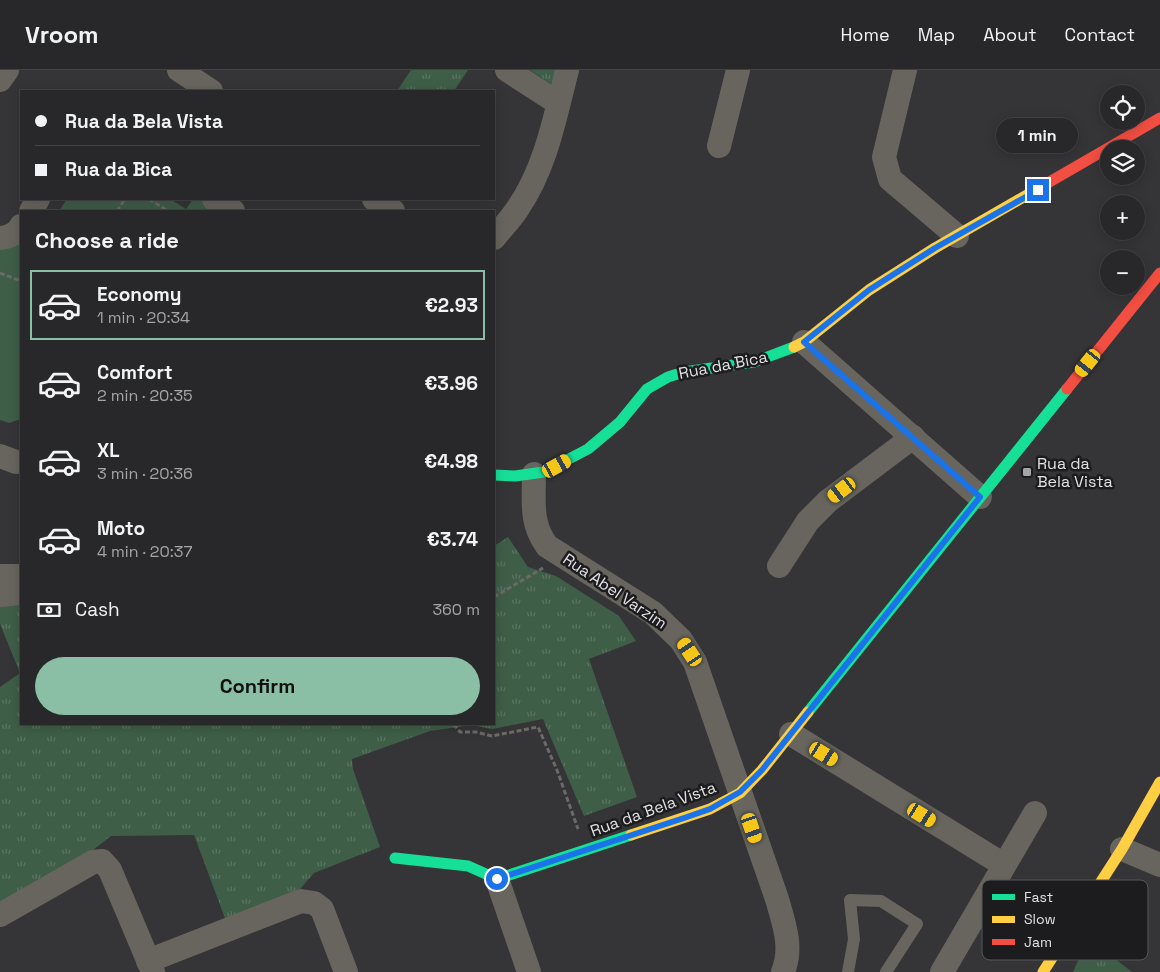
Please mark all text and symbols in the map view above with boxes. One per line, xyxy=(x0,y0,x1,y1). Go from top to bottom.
text: Vroom xyxy=(25,19,99,50)
text: Home xyxy=(841,23,890,46)
text: Map xyxy=(918,23,955,46)
text: About xyxy=(983,23,1037,46)
text: Contact xyxy=(1065,23,1135,46)
map controls xyxy=(1100,85,1145,295)
button: locate xyxy=(1100,85,1145,130)
text: Rua da Bela Vista xyxy=(65,109,223,134)
callout: 1 min xyxy=(997,118,1079,152)
text: 1 min xyxy=(1017,125,1057,146)
button: layers xyxy=(1100,140,1145,185)
text: Rua da Bica xyxy=(65,157,172,182)
route end xyxy=(1027,179,1049,201)
button: + xyxy=(1100,195,1145,240)
text: Choose a ride xyxy=(35,226,179,254)
button: − xyxy=(1100,250,1145,295)
text: Economy xyxy=(97,282,181,307)
icon: car xyxy=(37,283,82,328)
text: €2.93 xyxy=(425,293,478,318)
text: 1 min · 20:34 xyxy=(97,307,190,328)
street label: Rua da Bica xyxy=(677,346,769,384)
car xyxy=(1072,347,1103,379)
text: Comfort xyxy=(97,360,173,385)
icon: car xyxy=(37,361,82,406)
text: €3.96 xyxy=(424,371,478,396)
text: 2 min · 20:35 xyxy=(97,385,193,406)
text: XL xyxy=(97,438,120,463)
icon: car xyxy=(37,439,82,484)
text: €4.98 xyxy=(424,449,478,474)
car xyxy=(540,452,573,480)
place label: Rua da Bela Vista xyxy=(1037,453,1113,492)
text: 3 min · 20:36 xyxy=(97,463,193,484)
marker: Rua da Bela Vista xyxy=(1021,466,1033,478)
car xyxy=(825,475,858,505)
text: Moto xyxy=(97,516,145,541)
icon: car xyxy=(37,517,82,562)
text: €3.74 xyxy=(427,527,478,552)
text: 4 min · 20:37 xyxy=(97,541,192,562)
street label: Rua Abel Varzim xyxy=(559,548,671,634)
icon: cash xyxy=(35,596,63,624)
text: Cash xyxy=(75,597,120,622)
text: 360 m xyxy=(432,599,480,620)
car xyxy=(675,635,704,669)
button: Confirm xyxy=(35,657,480,715)
car xyxy=(807,740,840,768)
street label: Rua da Bela Vista xyxy=(587,776,719,842)
car xyxy=(905,801,938,829)
car xyxy=(740,811,763,845)
route start xyxy=(486,868,508,890)
legend xyxy=(982,880,1148,960)
text: Fast xyxy=(1024,888,1053,906)
text: Slow xyxy=(1024,910,1056,928)
text: Jam xyxy=(1024,933,1052,951)

